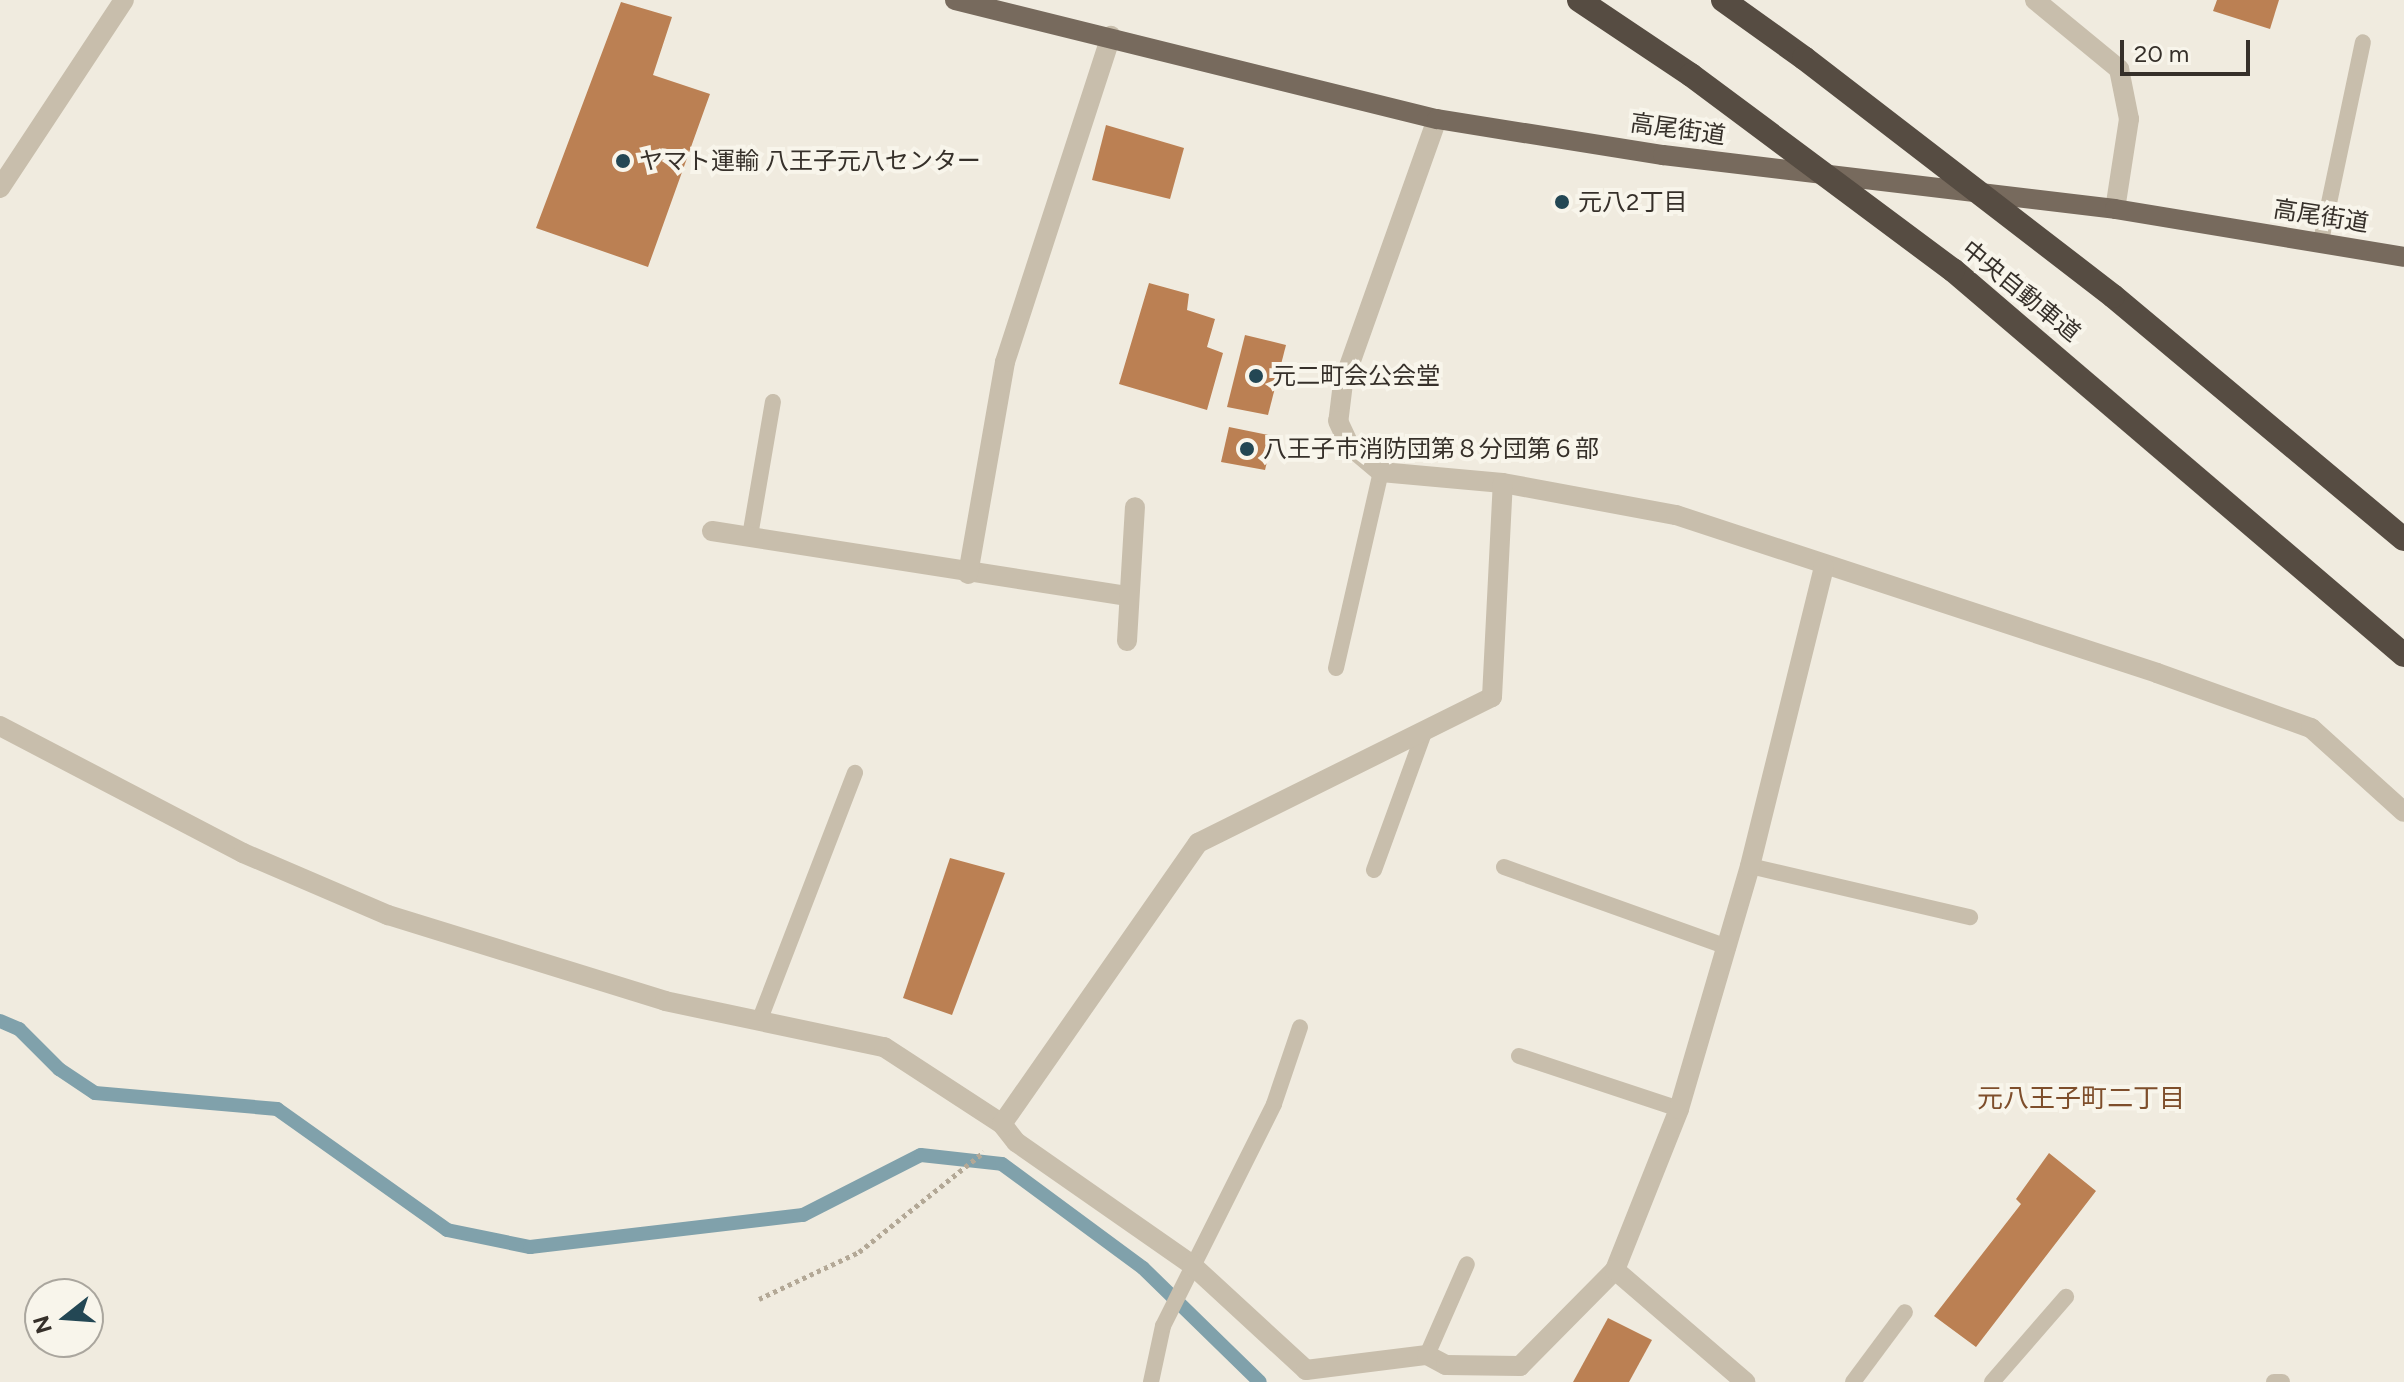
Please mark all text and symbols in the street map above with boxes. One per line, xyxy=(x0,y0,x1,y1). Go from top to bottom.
scale bar xyxy=(2124,24,2254,74)
text: 20 m xyxy=(2134,39,2189,68)
street label: 高尾街道 xyxy=(1628,108,1728,150)
place label: ヤマト運輸 八王子元八センター xyxy=(639,147,981,175)
marker: ヤマト運輸 八王子元八センター xyxy=(614,152,632,170)
place label: 元八2丁目 xyxy=(1578,188,1687,216)
marker: 元八2丁目 xyxy=(1553,193,1571,211)
street label: 高尾街道 xyxy=(2271,194,2371,238)
street label: 中央自動車道 xyxy=(1956,234,2086,348)
place label: 元二町会公会堂 xyxy=(1272,362,1440,390)
marker: 元二町会公会堂 xyxy=(1247,367,1265,385)
place label: 八王子市消防団第８分団第６部 xyxy=(1263,435,1599,463)
marker: 八王子市消防団第８分団第６部 xyxy=(1238,440,1256,458)
district label: 元八王子町二丁目 xyxy=(1977,1083,2185,1115)
north arrow xyxy=(24,1278,104,1358)
text: N xyxy=(27,1313,58,1337)

